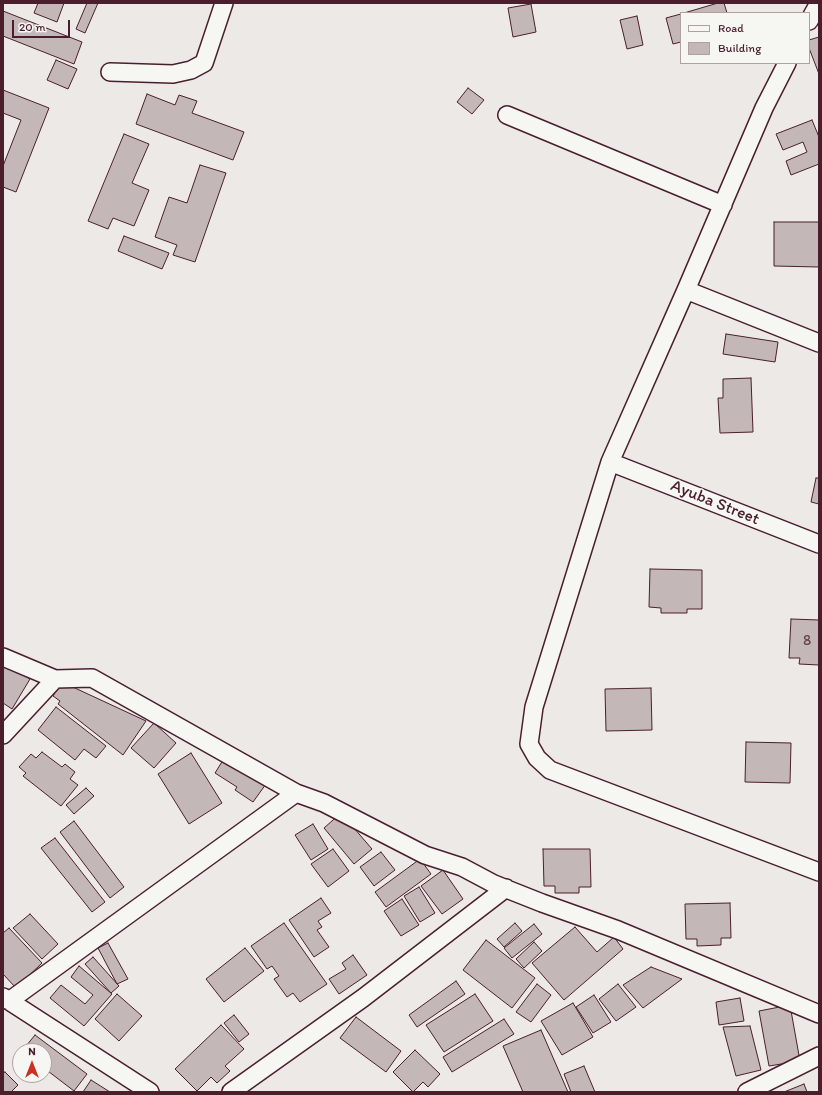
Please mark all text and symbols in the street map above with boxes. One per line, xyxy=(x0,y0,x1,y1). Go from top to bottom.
scale bar xyxy=(14,12,72,38)
legend xyxy=(680,12,810,64)
text: 20 m xyxy=(19,20,46,34)
text: Road xyxy=(718,21,744,35)
text: Building xyxy=(718,41,761,55)
street label: Ayuba Street xyxy=(668,476,762,530)
house number: 8 xyxy=(803,632,811,650)
north arrow xyxy=(12,1043,52,1083)
text: N xyxy=(28,1045,36,1058)

